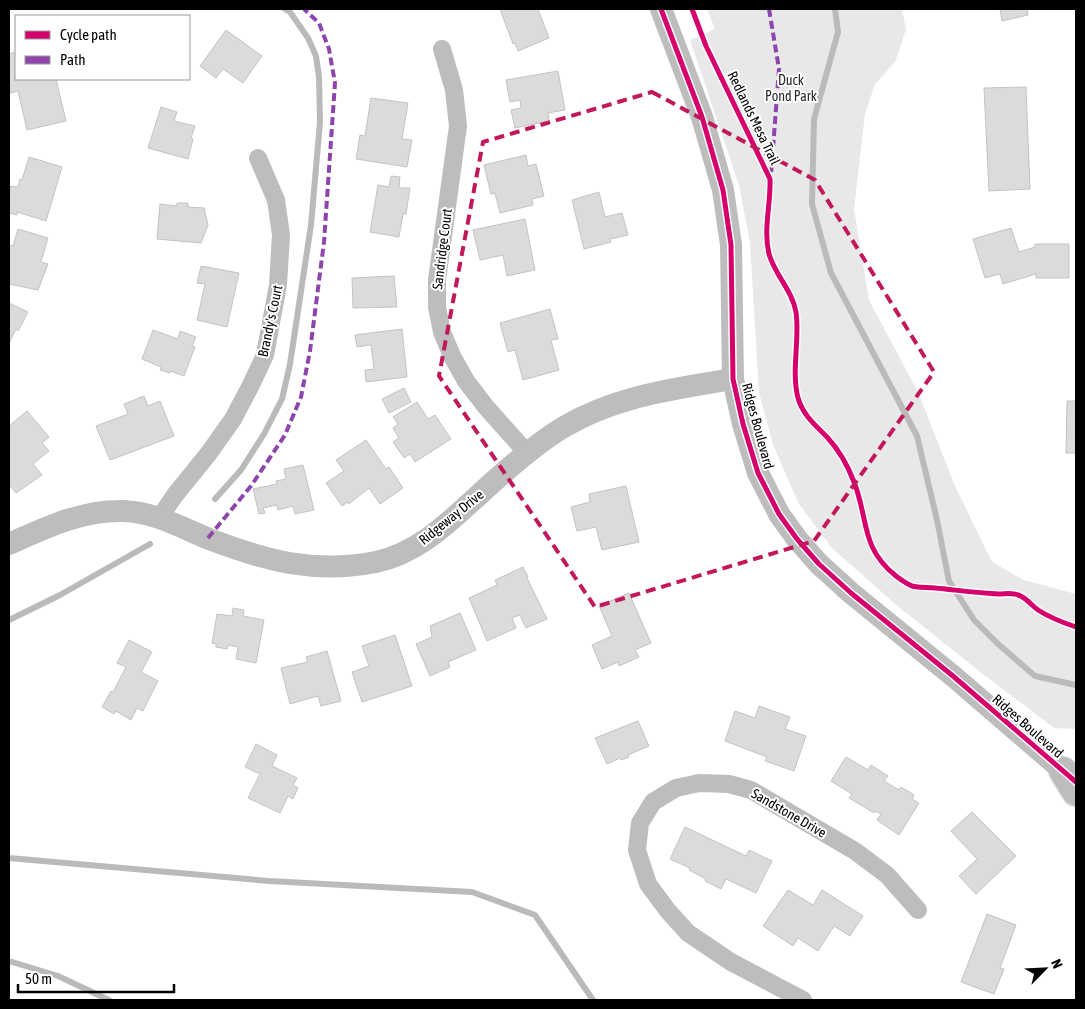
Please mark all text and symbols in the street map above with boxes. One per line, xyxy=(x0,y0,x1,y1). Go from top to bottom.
legend xyxy=(15,15,190,80)
text: Cycle path xyxy=(60,26,117,43)
text: Path xyxy=(60,51,86,68)
street label: Redlands Mesa Trail xyxy=(724,69,784,168)
park label: Duck Pond Park xyxy=(765,72,817,104)
street label: Sandridge Court xyxy=(429,208,455,290)
street label: Brandy's Court xyxy=(255,284,285,358)
street label: Ridges Boulevard xyxy=(739,381,777,471)
street label: Ridgeway Drive xyxy=(415,486,487,548)
street label: Ridges Boulevard xyxy=(989,691,1067,761)
street label: Sandstone Drive xyxy=(749,785,829,841)
north arrow xyxy=(1020,944,1070,994)
text: N xyxy=(1048,957,1066,971)
scale bar xyxy=(18,962,174,994)
text: 50 m xyxy=(25,970,52,987)

